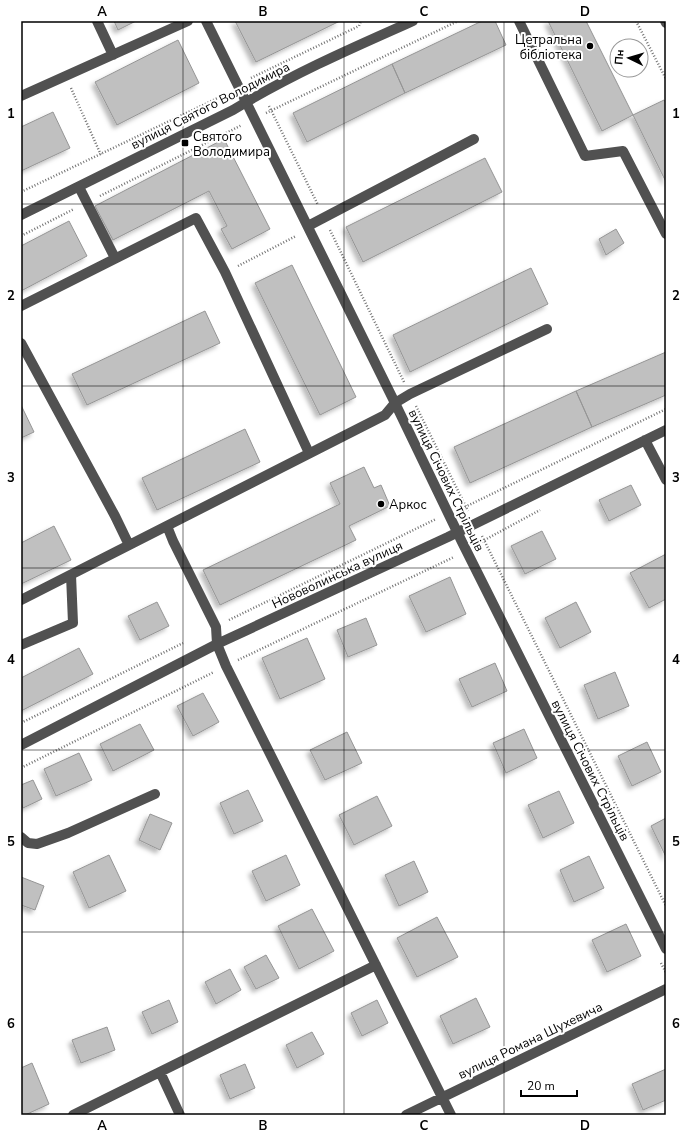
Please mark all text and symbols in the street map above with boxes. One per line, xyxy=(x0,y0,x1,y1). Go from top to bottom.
text: A xyxy=(97,3,107,21)
text: B xyxy=(259,3,268,21)
text: C xyxy=(420,3,429,21)
text: D xyxy=(580,3,590,21)
place label: Цетральна бібліотека xyxy=(515,31,582,64)
north arrow xyxy=(609,38,649,78)
marker: Цетральна бібліотека xyxy=(585,41,595,51)
text: Пн xyxy=(611,49,628,65)
street label: вулиця Святого Володимира xyxy=(128,58,292,152)
text: 1 xyxy=(7,105,15,123)
text: 1 xyxy=(672,105,680,123)
place label: Святого Володимира xyxy=(193,128,270,159)
marker: Святого Володимира xyxy=(180,138,190,148)
text: 2 xyxy=(7,287,15,305)
text: 2 xyxy=(672,287,680,305)
street label: вулиця Січових Стрільців xyxy=(404,406,488,554)
text: 3 xyxy=(7,469,15,487)
text: 3 xyxy=(672,469,680,487)
place label: Аркос xyxy=(389,496,427,514)
marker: Аркос xyxy=(376,499,386,509)
street label: Нововолинська вулиця xyxy=(269,537,406,613)
text: 4 xyxy=(7,651,15,669)
text: 4 xyxy=(672,651,680,669)
street label: вулиця Січових Стрільців xyxy=(547,697,634,844)
text: 5 xyxy=(7,833,15,851)
text: 5 xyxy=(672,833,680,851)
street label: вулиця Романа Шухевича xyxy=(455,998,606,1084)
text: 6 xyxy=(7,1015,15,1033)
text: 6 xyxy=(672,1015,680,1033)
scale bar xyxy=(521,1072,577,1098)
text: 20 m xyxy=(527,1078,555,1094)
text: A xyxy=(97,1117,107,1135)
text: B xyxy=(259,1117,268,1135)
text: C xyxy=(420,1117,429,1135)
text: D xyxy=(580,1117,590,1135)

